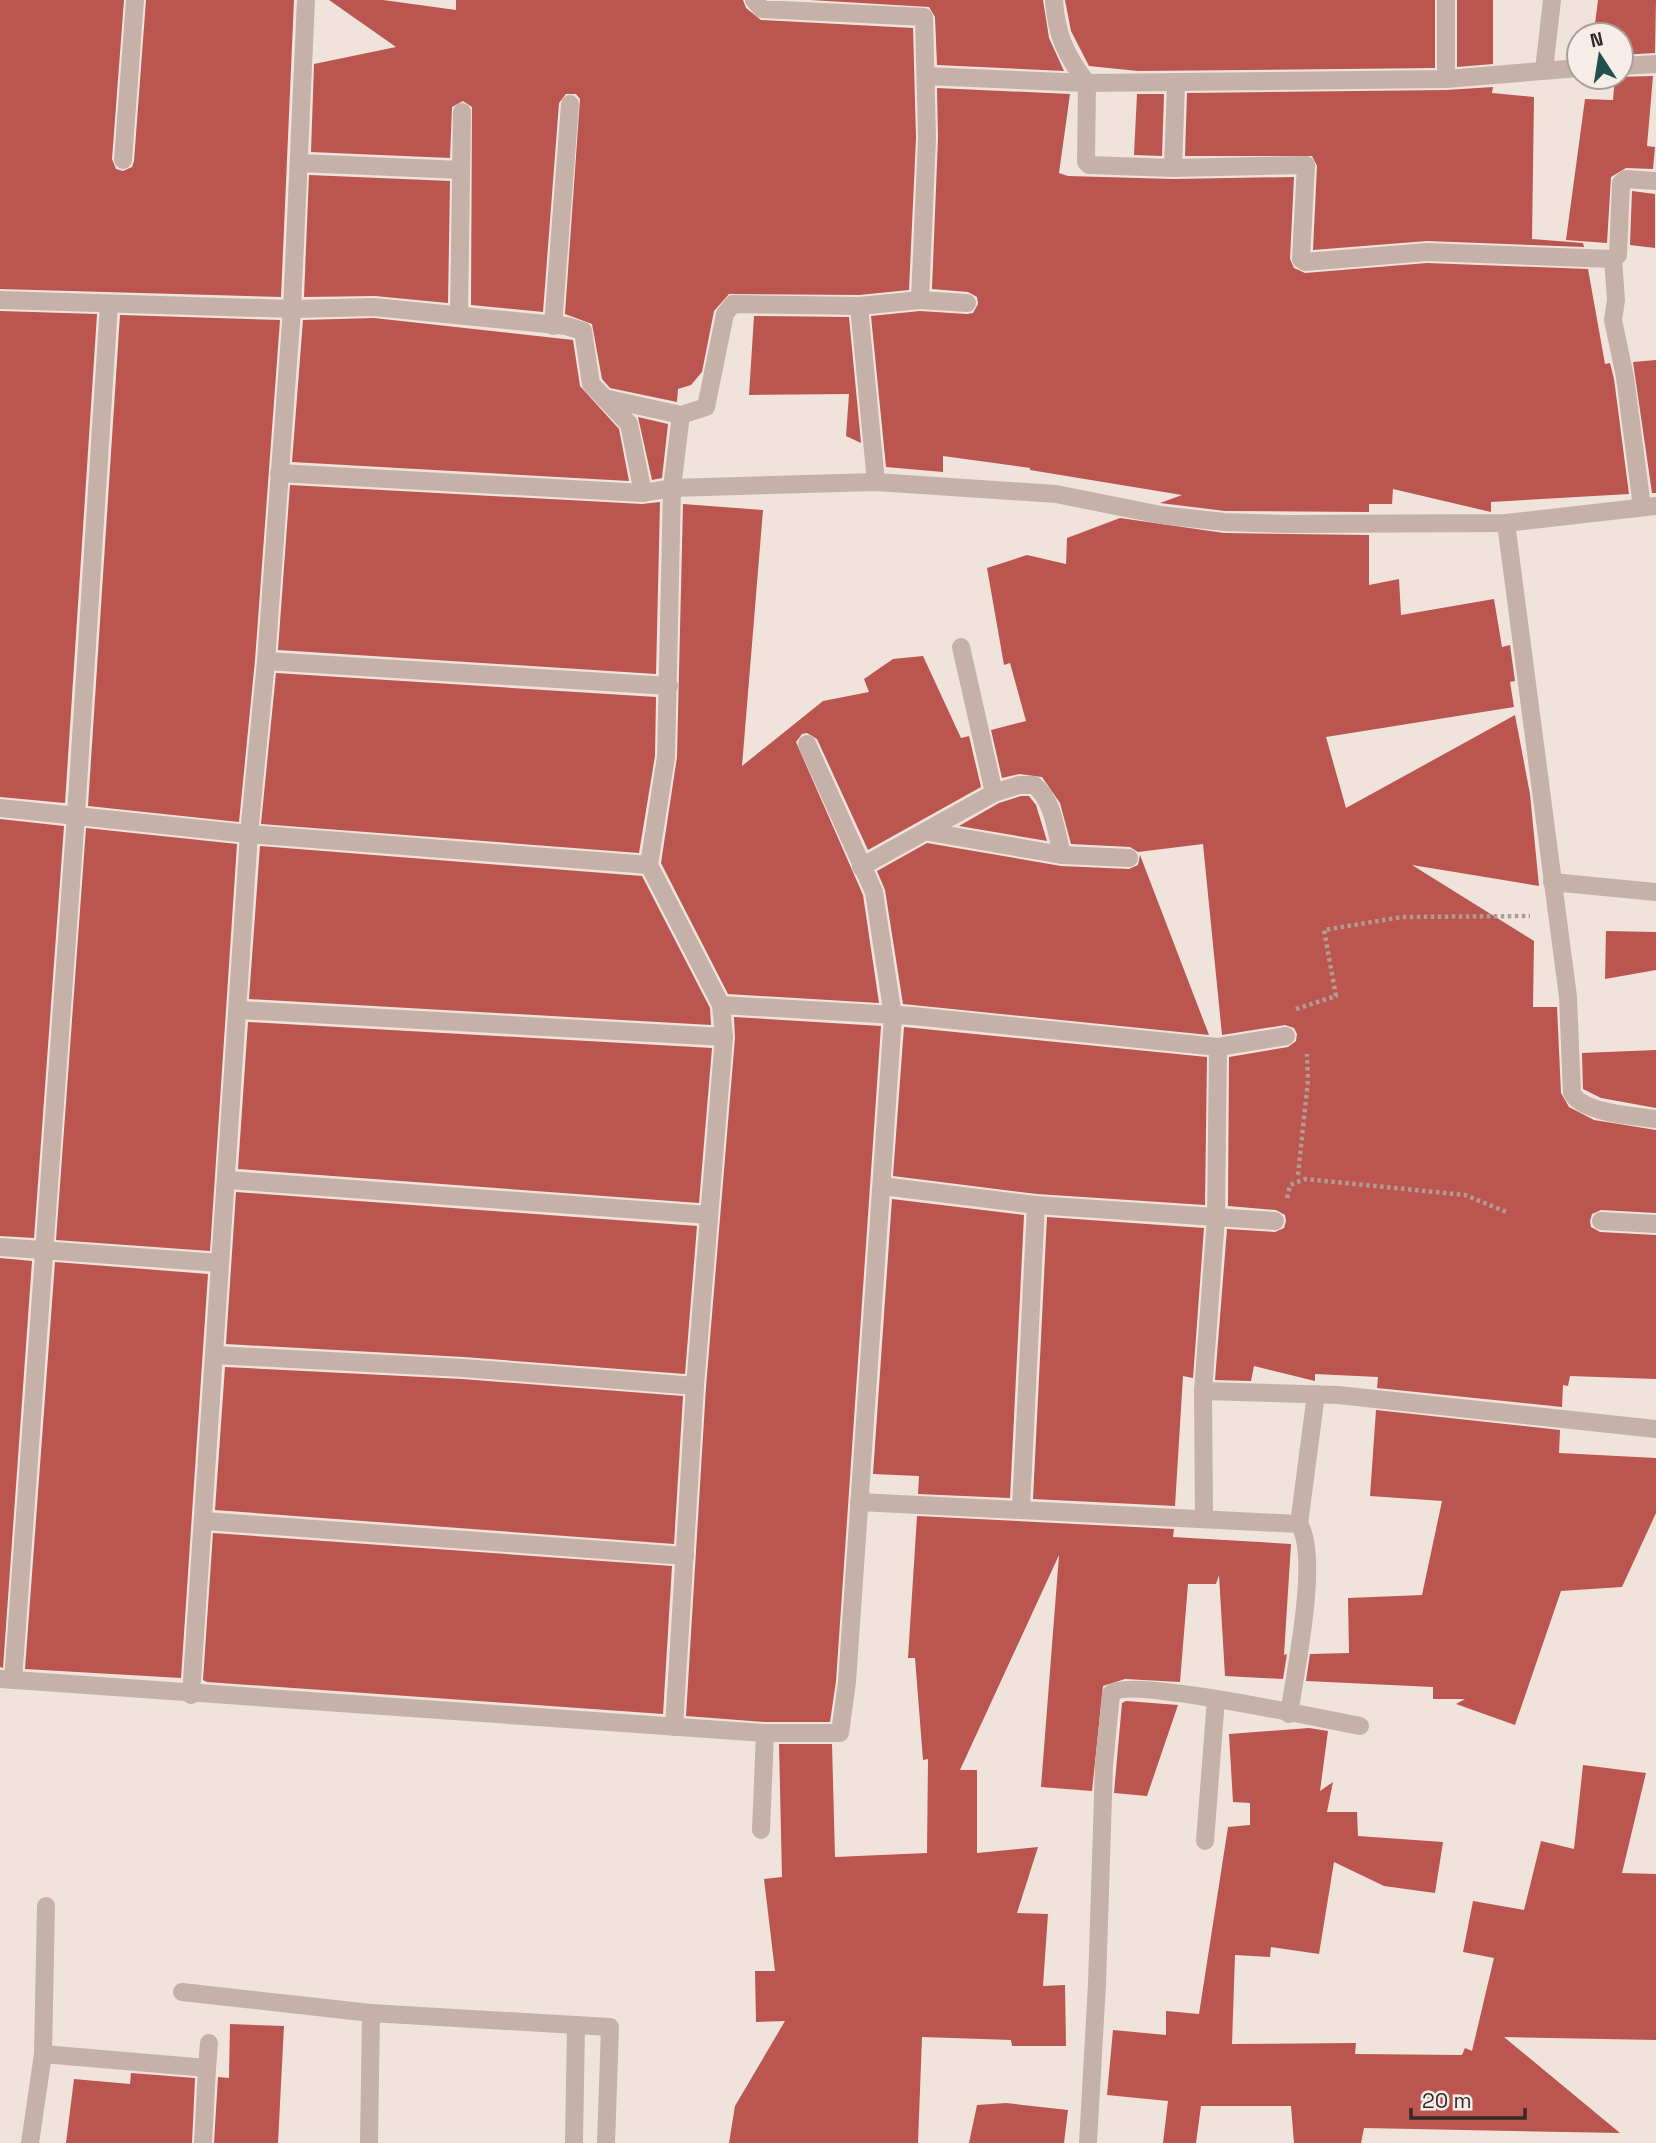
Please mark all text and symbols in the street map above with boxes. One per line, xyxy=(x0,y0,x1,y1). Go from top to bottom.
north arrow xyxy=(1565,21,1635,91)
text: N xyxy=(1588,26,1605,53)
scale bar xyxy=(1411,2076,1525,2120)
text: 20 m xyxy=(1422,2087,1472,2114)

